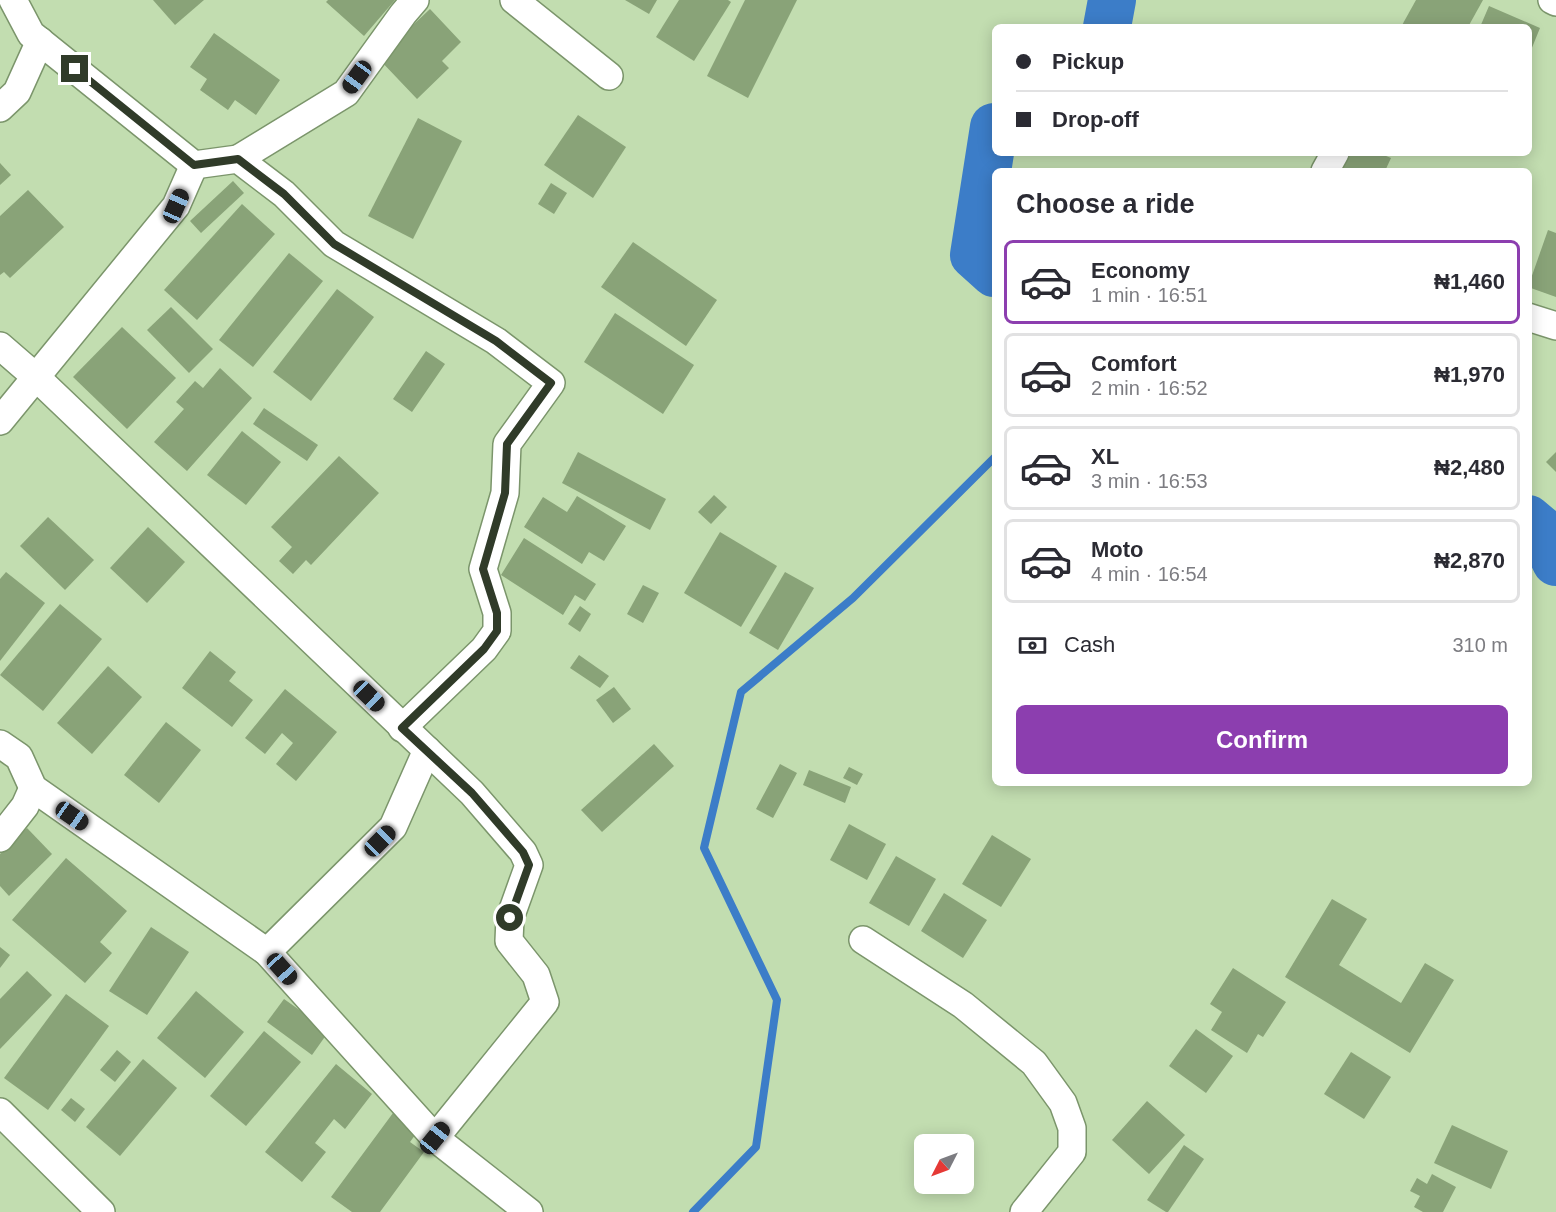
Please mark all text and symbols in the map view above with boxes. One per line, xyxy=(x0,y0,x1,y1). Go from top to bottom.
text: Pickup xyxy=(1052,49,1124,74)
route end xyxy=(61,55,88,82)
car xyxy=(339,57,375,97)
text: Drop-off xyxy=(1052,107,1139,132)
car xyxy=(160,186,192,226)
text: Choose a ride xyxy=(1016,189,1195,219)
icon: car xyxy=(1019,255,1073,309)
text: Economy xyxy=(1091,258,1190,283)
text: ₦1,460 xyxy=(1434,269,1505,294)
text: 1 min · 16:51 xyxy=(1091,284,1208,306)
icon: car xyxy=(1019,348,1073,402)
text: Comfort xyxy=(1091,351,1177,376)
text: ₦1,970 xyxy=(1434,362,1505,387)
text: 2 min · 16:52 xyxy=(1091,377,1208,399)
icon: car xyxy=(1019,441,1073,495)
text: XL xyxy=(1091,444,1119,469)
text: ₦2,480 xyxy=(1434,455,1505,480)
text: 3 min · 16:53 xyxy=(1091,470,1208,492)
icon: car xyxy=(1019,534,1073,588)
text: Moto xyxy=(1091,537,1144,562)
text: ₦2,870 xyxy=(1434,548,1505,573)
text: 4 min · 16:54 xyxy=(1091,563,1208,585)
icon: cash xyxy=(1016,629,1049,662)
text: Cash xyxy=(1064,632,1115,657)
text: 310 m xyxy=(1452,634,1508,656)
car xyxy=(350,677,388,715)
button: Confirm xyxy=(1016,705,1508,774)
car xyxy=(52,798,92,834)
car xyxy=(361,822,399,860)
route start xyxy=(496,904,523,931)
car xyxy=(263,950,301,988)
car xyxy=(417,1118,453,1158)
north arrow xyxy=(914,1134,974,1194)
map controls xyxy=(914,1134,974,1194)

